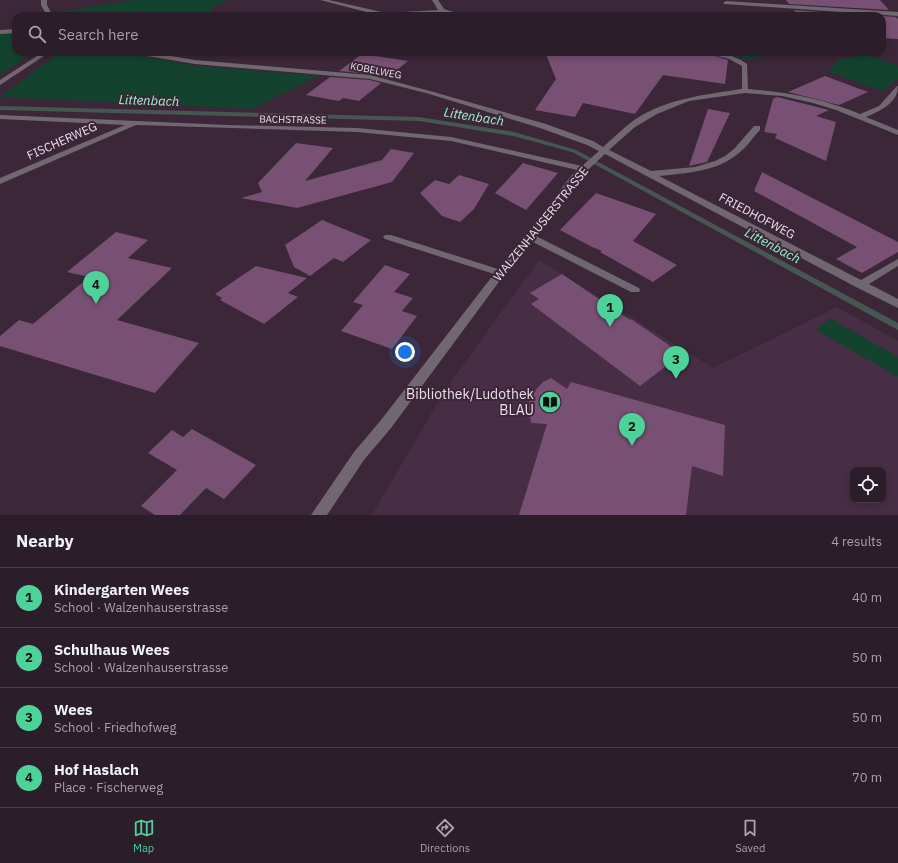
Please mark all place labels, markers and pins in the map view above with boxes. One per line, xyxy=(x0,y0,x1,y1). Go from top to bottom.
pin: 4 xyxy=(83,271,109,304)
pin: 1 xyxy=(597,294,623,327)
pin: 3 xyxy=(663,346,689,379)
place label: Bibliothek/Ludothek BLAU xyxy=(406,385,535,419)
library icon: Bibliothek/Ludothek BLAU xyxy=(537,389,563,415)
pin: 2 xyxy=(619,413,645,446)

